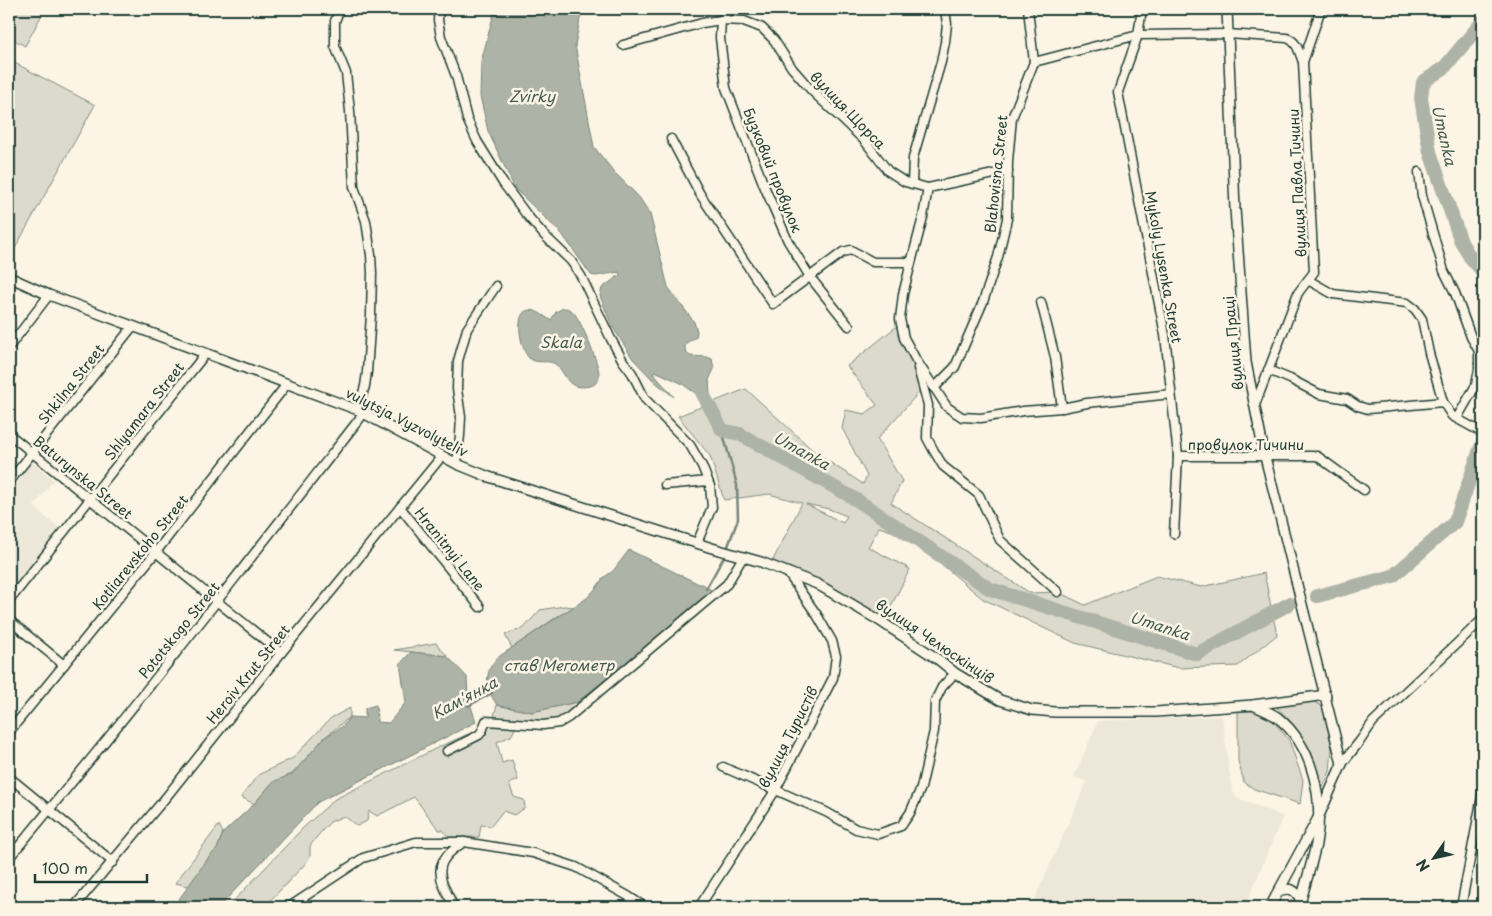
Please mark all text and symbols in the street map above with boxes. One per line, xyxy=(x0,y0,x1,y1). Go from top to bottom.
street label: вулиця Щорса xyxy=(805,66,891,154)
water label: Zvirky xyxy=(509,84,556,107)
water label: Umanka xyxy=(1427,102,1463,168)
street label: Бузковий провулок xyxy=(738,104,808,236)
street label: вулиця Павла Тичини xyxy=(1283,108,1311,258)
street label: Blahovisna Street xyxy=(979,114,1013,234)
street label: Mykoly Lysenka Street xyxy=(1140,189,1188,345)
street label: вулиця Праці xyxy=(1218,295,1248,391)
water label: Skala xyxy=(540,330,582,353)
street label: Shkilna Street xyxy=(33,339,109,429)
street label: Shlyamara Street xyxy=(99,358,189,464)
street label: vulytsja Vyzvolyteliv xyxy=(342,382,472,462)
water label: Umanka xyxy=(769,425,835,475)
street label: Baturynska Street xyxy=(29,430,137,524)
street label: провулок Тичини xyxy=(1188,434,1304,455)
street label: Kotliarevskoho Street xyxy=(87,490,193,614)
street label: Hranitnyi Lane xyxy=(410,503,490,595)
street label: Pototskogo Street xyxy=(134,577,225,683)
street label: вулиця Челюскінців xyxy=(872,594,998,688)
water label: Umanka xyxy=(1127,605,1193,646)
street label: Heroiv Krut Street xyxy=(201,620,295,728)
water label: став Мегометр xyxy=(504,653,615,676)
water label: Кам'янка xyxy=(427,670,501,724)
street label: вулиця Туристів xyxy=(753,682,823,792)
north arrow xyxy=(1410,834,1460,884)
scale bar xyxy=(35,851,148,883)
text: N xyxy=(1411,855,1435,876)
text: 100 m xyxy=(42,856,88,879)

